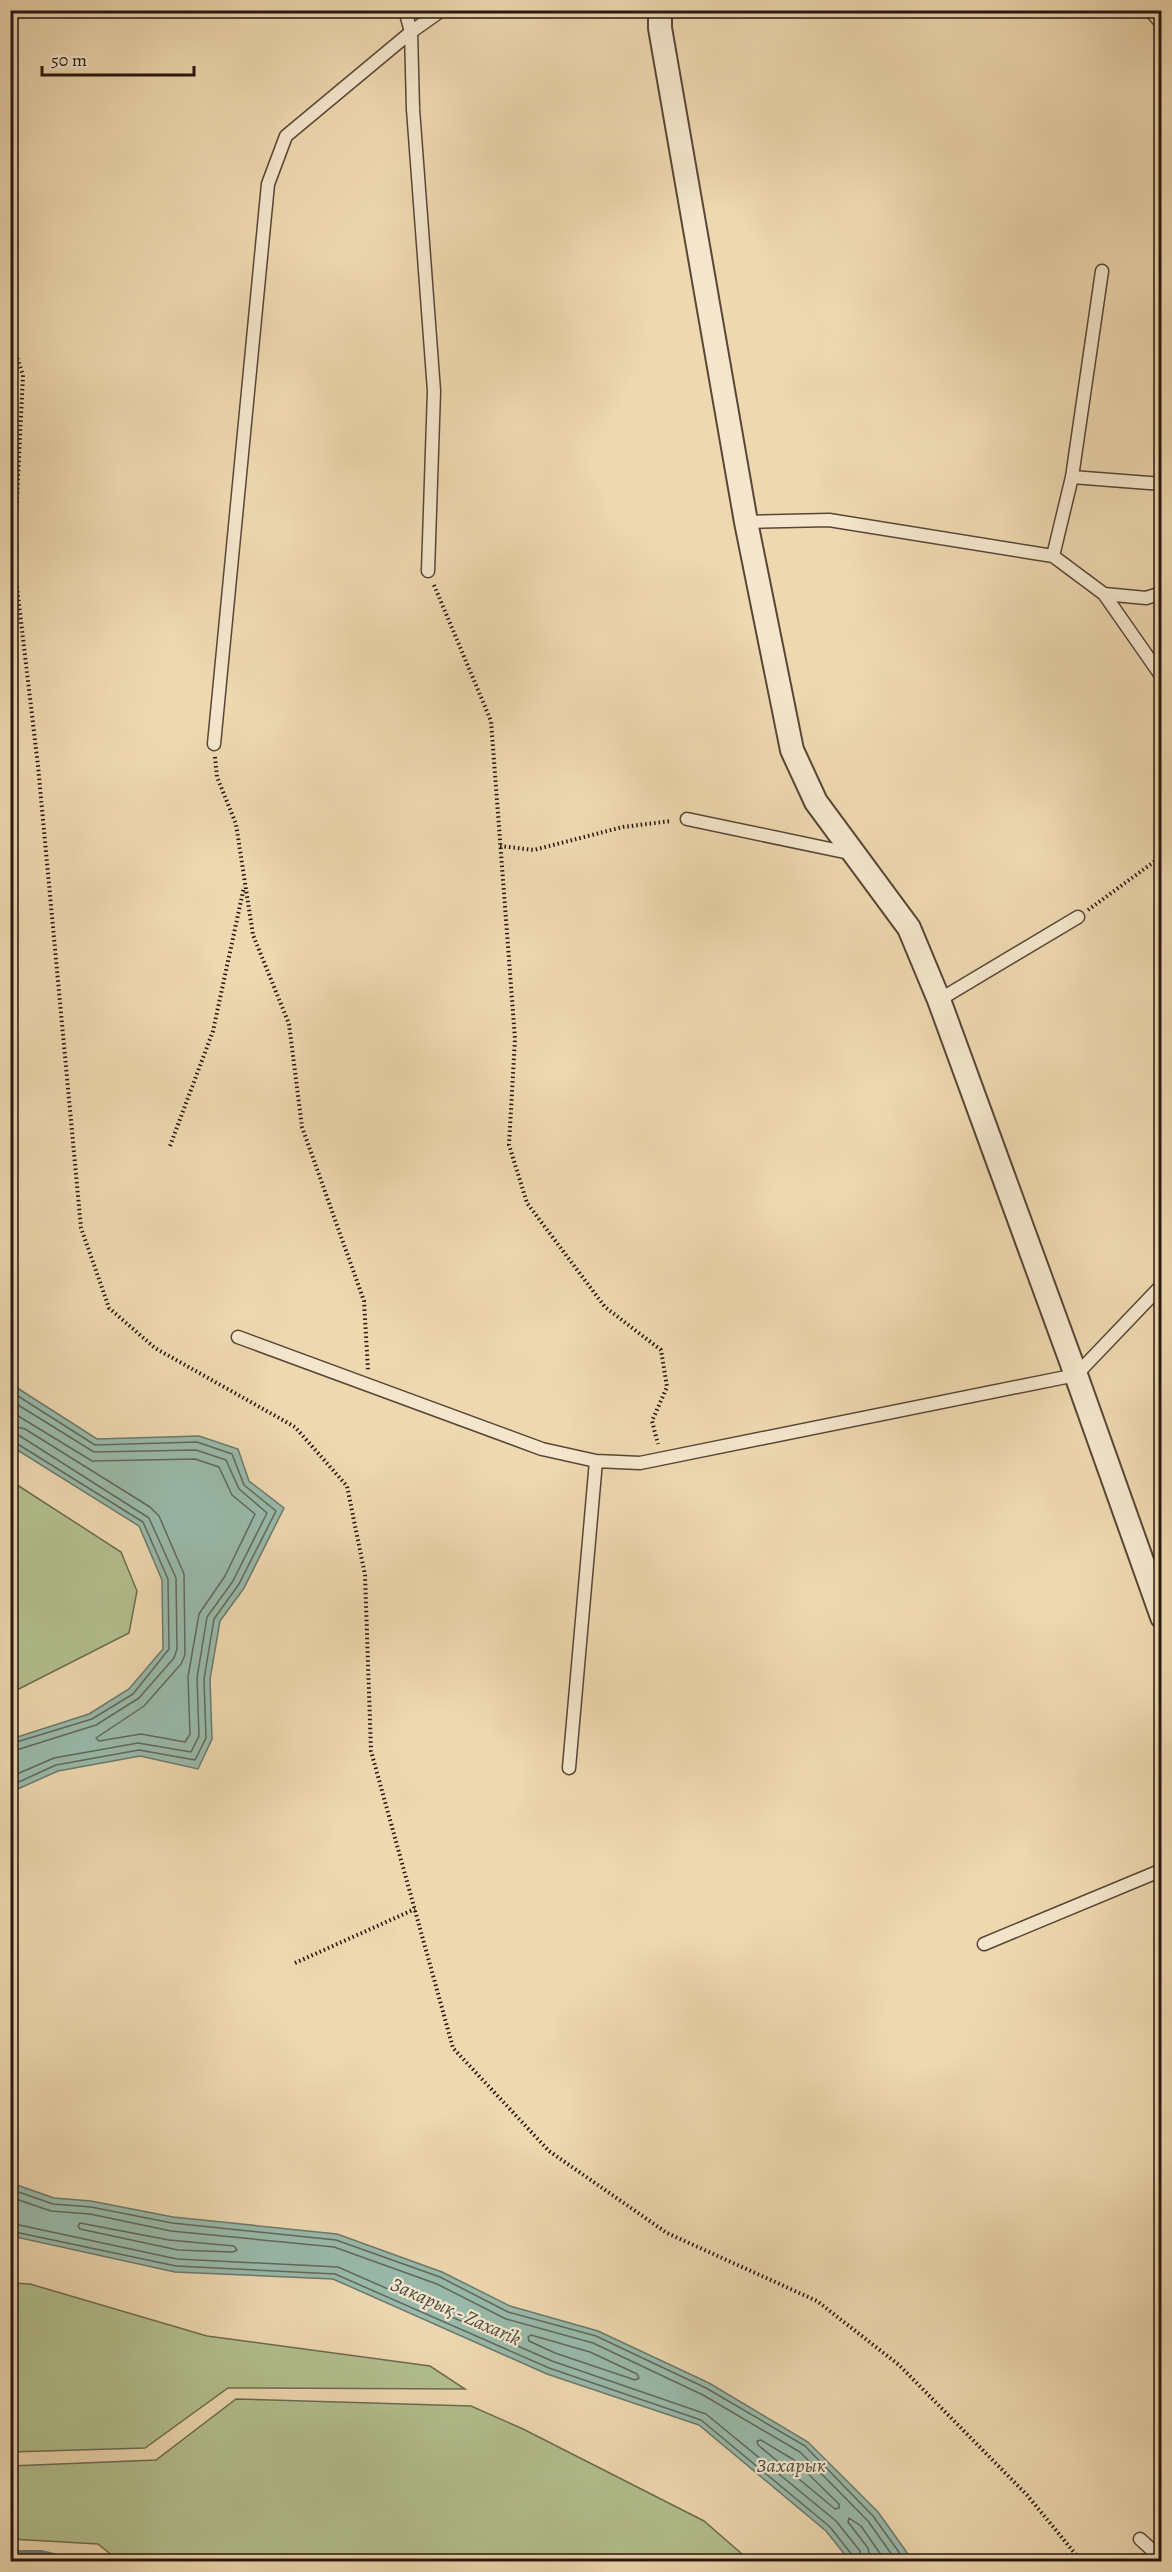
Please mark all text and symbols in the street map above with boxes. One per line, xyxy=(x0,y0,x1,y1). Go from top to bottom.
scale bar xyxy=(42,39,194,77)
text: 50 m xyxy=(51,48,87,72)
water label: Закарық - Zaxarik xyxy=(386,2271,525,2352)
water label: Захарык xyxy=(756,2452,826,2479)

